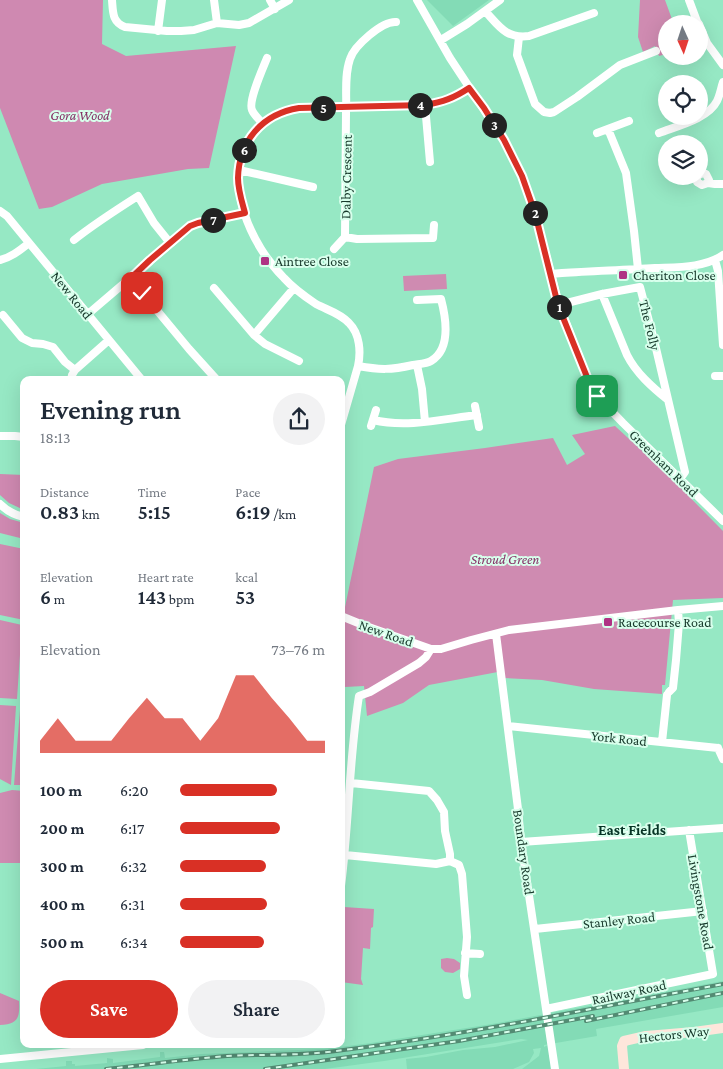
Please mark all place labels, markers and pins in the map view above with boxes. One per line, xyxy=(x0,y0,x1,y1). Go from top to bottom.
pin: 4 xyxy=(408,92,432,118)
pin: 5 xyxy=(310,96,336,120)
pin: 3 xyxy=(482,112,506,138)
pin: 6 xyxy=(232,138,256,162)
pin: 2 xyxy=(522,200,548,226)
pin: 7 xyxy=(200,208,226,232)
place label: Aintree Close xyxy=(275,253,349,269)
marker: Aintree Close xyxy=(259,255,271,267)
place label: Cheriton Close xyxy=(633,267,716,283)
marker: Cheriton Close xyxy=(617,269,629,281)
pin xyxy=(121,272,163,314)
pin: 1 xyxy=(546,294,572,320)
pin xyxy=(576,375,618,417)
place label: Racecourse Road xyxy=(618,614,712,630)
marker: Racecourse Road xyxy=(602,616,614,628)

